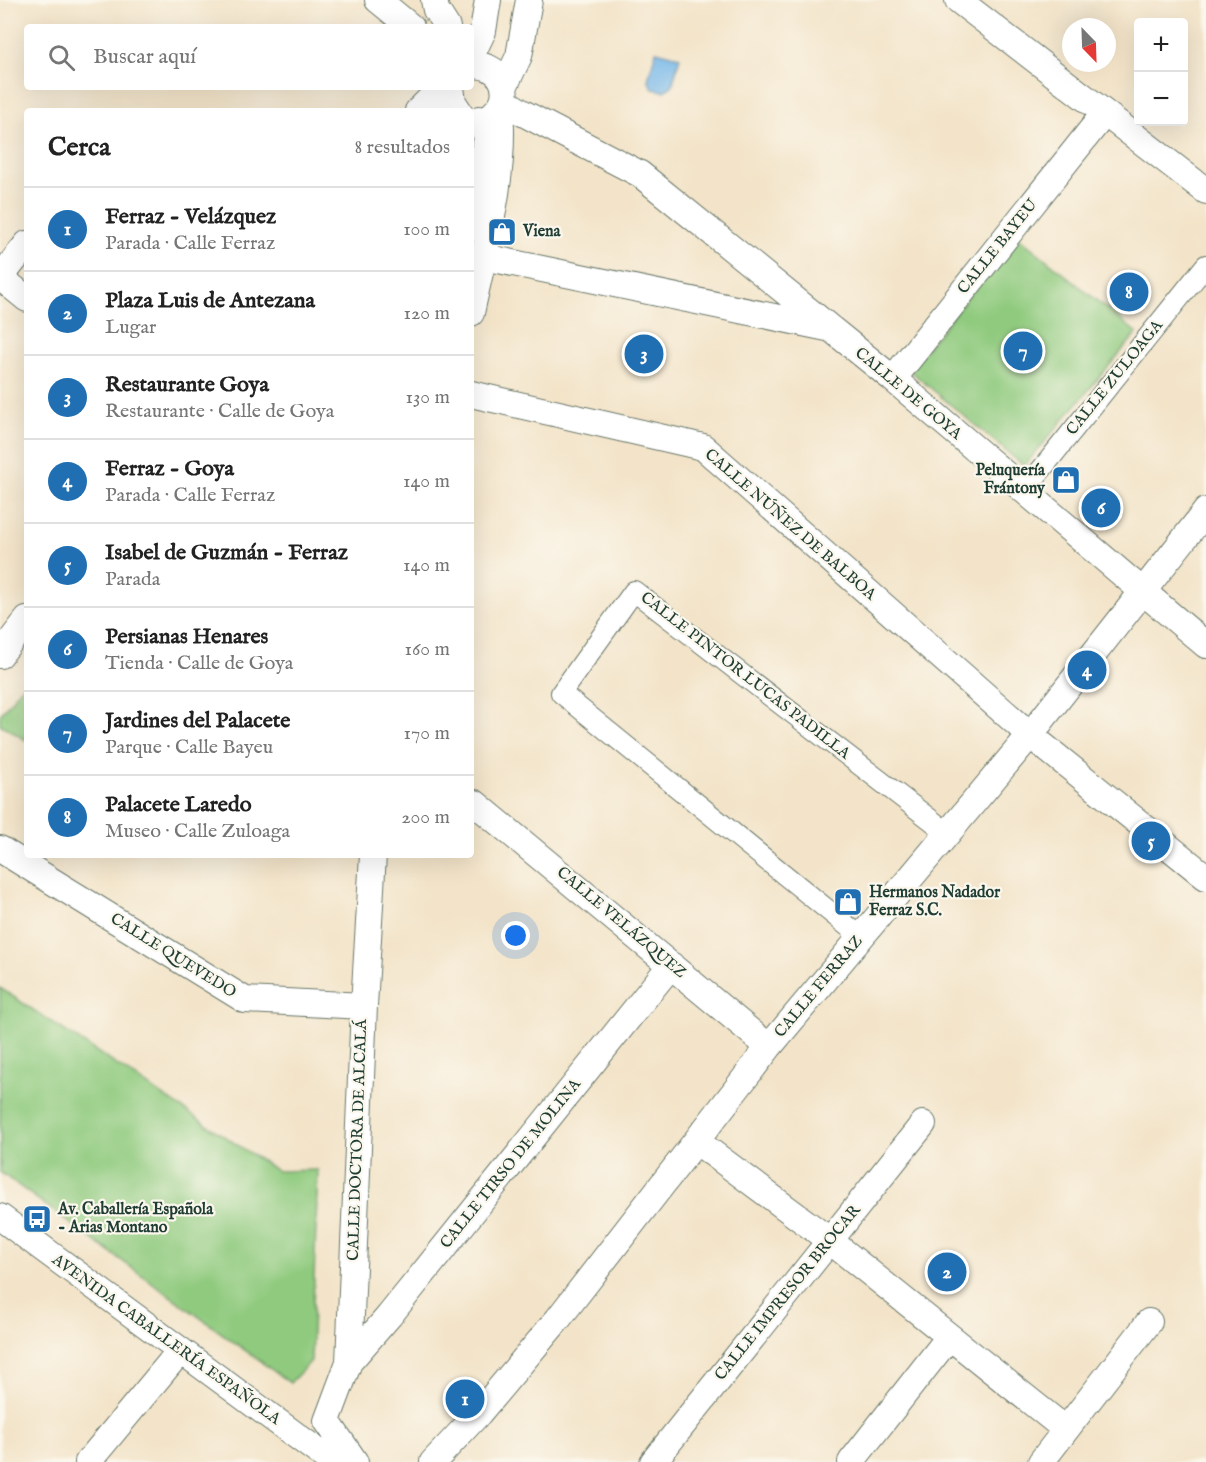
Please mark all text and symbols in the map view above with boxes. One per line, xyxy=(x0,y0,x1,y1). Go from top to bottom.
north arrow xyxy=(1062,18,1116,72)
map controls xyxy=(1134,18,1188,126)
button: + xyxy=(1134,18,1188,72)
search box xyxy=(24,24,474,90)
icon: search xyxy=(45,41,78,74)
text: Buscar aquí xyxy=(93,43,196,71)
button: − xyxy=(1134,72,1188,126)
text: Cerca xyxy=(48,131,110,164)
text: 8 resultados xyxy=(354,135,450,160)
street label: CALLE BAYEU xyxy=(954,195,1043,298)
text: Ferraz - Velázquez xyxy=(105,203,276,231)
shop icon: Viena xyxy=(486,216,518,248)
text: 1 xyxy=(64,217,71,242)
text: 100 m xyxy=(403,217,450,242)
place label: Viena xyxy=(522,222,562,242)
text: Parada · Calle Ferraz xyxy=(105,231,275,256)
pin: 8 xyxy=(1110,270,1148,314)
text: Plaza Luis de Antezana xyxy=(105,287,315,315)
text: 2 xyxy=(63,301,72,326)
text: 120 m xyxy=(404,301,450,326)
text: Lugar xyxy=(105,315,156,340)
street label: CALLE ZULOAGA xyxy=(1062,315,1168,440)
pin: 7 xyxy=(1004,328,1042,374)
pin: 3 xyxy=(624,332,664,376)
street label: CALLE DE GOYA xyxy=(850,343,967,445)
text: Restaurante Goya xyxy=(105,371,269,399)
text: 3 xyxy=(64,385,71,410)
text: 130 m xyxy=(405,385,450,410)
text: Restaurante · Calle de Goya xyxy=(105,399,334,424)
street label: CALLE NÚÑEZ DE BALBOA xyxy=(700,443,882,606)
text: Ferraz - Goya xyxy=(105,455,234,483)
place label: Peluquería Frántony xyxy=(975,461,1046,499)
shop icon: Peluquería Frántony xyxy=(1050,464,1082,496)
text: 4 xyxy=(63,469,72,494)
text: 140 m xyxy=(403,469,450,494)
text: Parada · Calle Ferraz xyxy=(105,483,275,508)
pin: 6 xyxy=(1082,486,1120,530)
text: Isabel de Guzmán - Ferraz xyxy=(105,539,348,567)
text: 5 xyxy=(64,553,71,578)
text: 140 m xyxy=(403,553,450,578)
text: Parada xyxy=(105,567,160,592)
street label: CALLE PINTOR LUCAS PADILLA xyxy=(636,588,855,765)
text: Persianas Henares xyxy=(105,623,268,651)
text: 6 xyxy=(63,637,72,662)
text: 160 m xyxy=(404,637,450,662)
pin: 4 xyxy=(1068,648,1106,692)
text: Tienda · Calle de Goya xyxy=(105,651,294,676)
text: Jardines del Palacete xyxy=(105,707,290,735)
text: 7 xyxy=(63,721,72,746)
text: 170 m xyxy=(404,721,450,746)
text: Parque · Calle Bayeu xyxy=(105,735,273,760)
text: Palacete Laredo xyxy=(105,791,252,819)
text: 8 xyxy=(64,805,71,830)
text: 200 m xyxy=(401,805,450,830)
pin: 5 xyxy=(1132,818,1170,864)
text: Museo · Calle Zuloaga xyxy=(105,819,290,844)
street label: CALLE VELÁZQUEZ xyxy=(552,861,691,983)
place label: Hermanos Nadador Ferraz S.C. xyxy=(869,883,1000,921)
shop icon: Hermanos Nadador Ferraz S.C. xyxy=(832,886,864,918)
street label: CALLE QUEVEDO xyxy=(106,909,240,1003)
your location xyxy=(501,921,530,950)
street label: CALLE FERRAZ xyxy=(771,932,867,1042)
street label: CALLE DOCTORA DE ALCALÁ xyxy=(342,1017,372,1261)
street label: CALLE TIRSO DE MOLINA xyxy=(436,1074,586,1253)
place label: Av. Caballería Española - Arias Montano xyxy=(57,1200,214,1238)
street label: CALLE IMPRESOR BROCAR xyxy=(711,1200,866,1385)
bus stop icon: Av. Caballería Española - Arias Montano xyxy=(21,1203,53,1235)
street label: AVENIDA CABALLERÍA ESPAÑOLA xyxy=(47,1248,286,1430)
pin: 2 xyxy=(928,1250,966,1294)
pin: 1 xyxy=(446,1376,484,1422)

